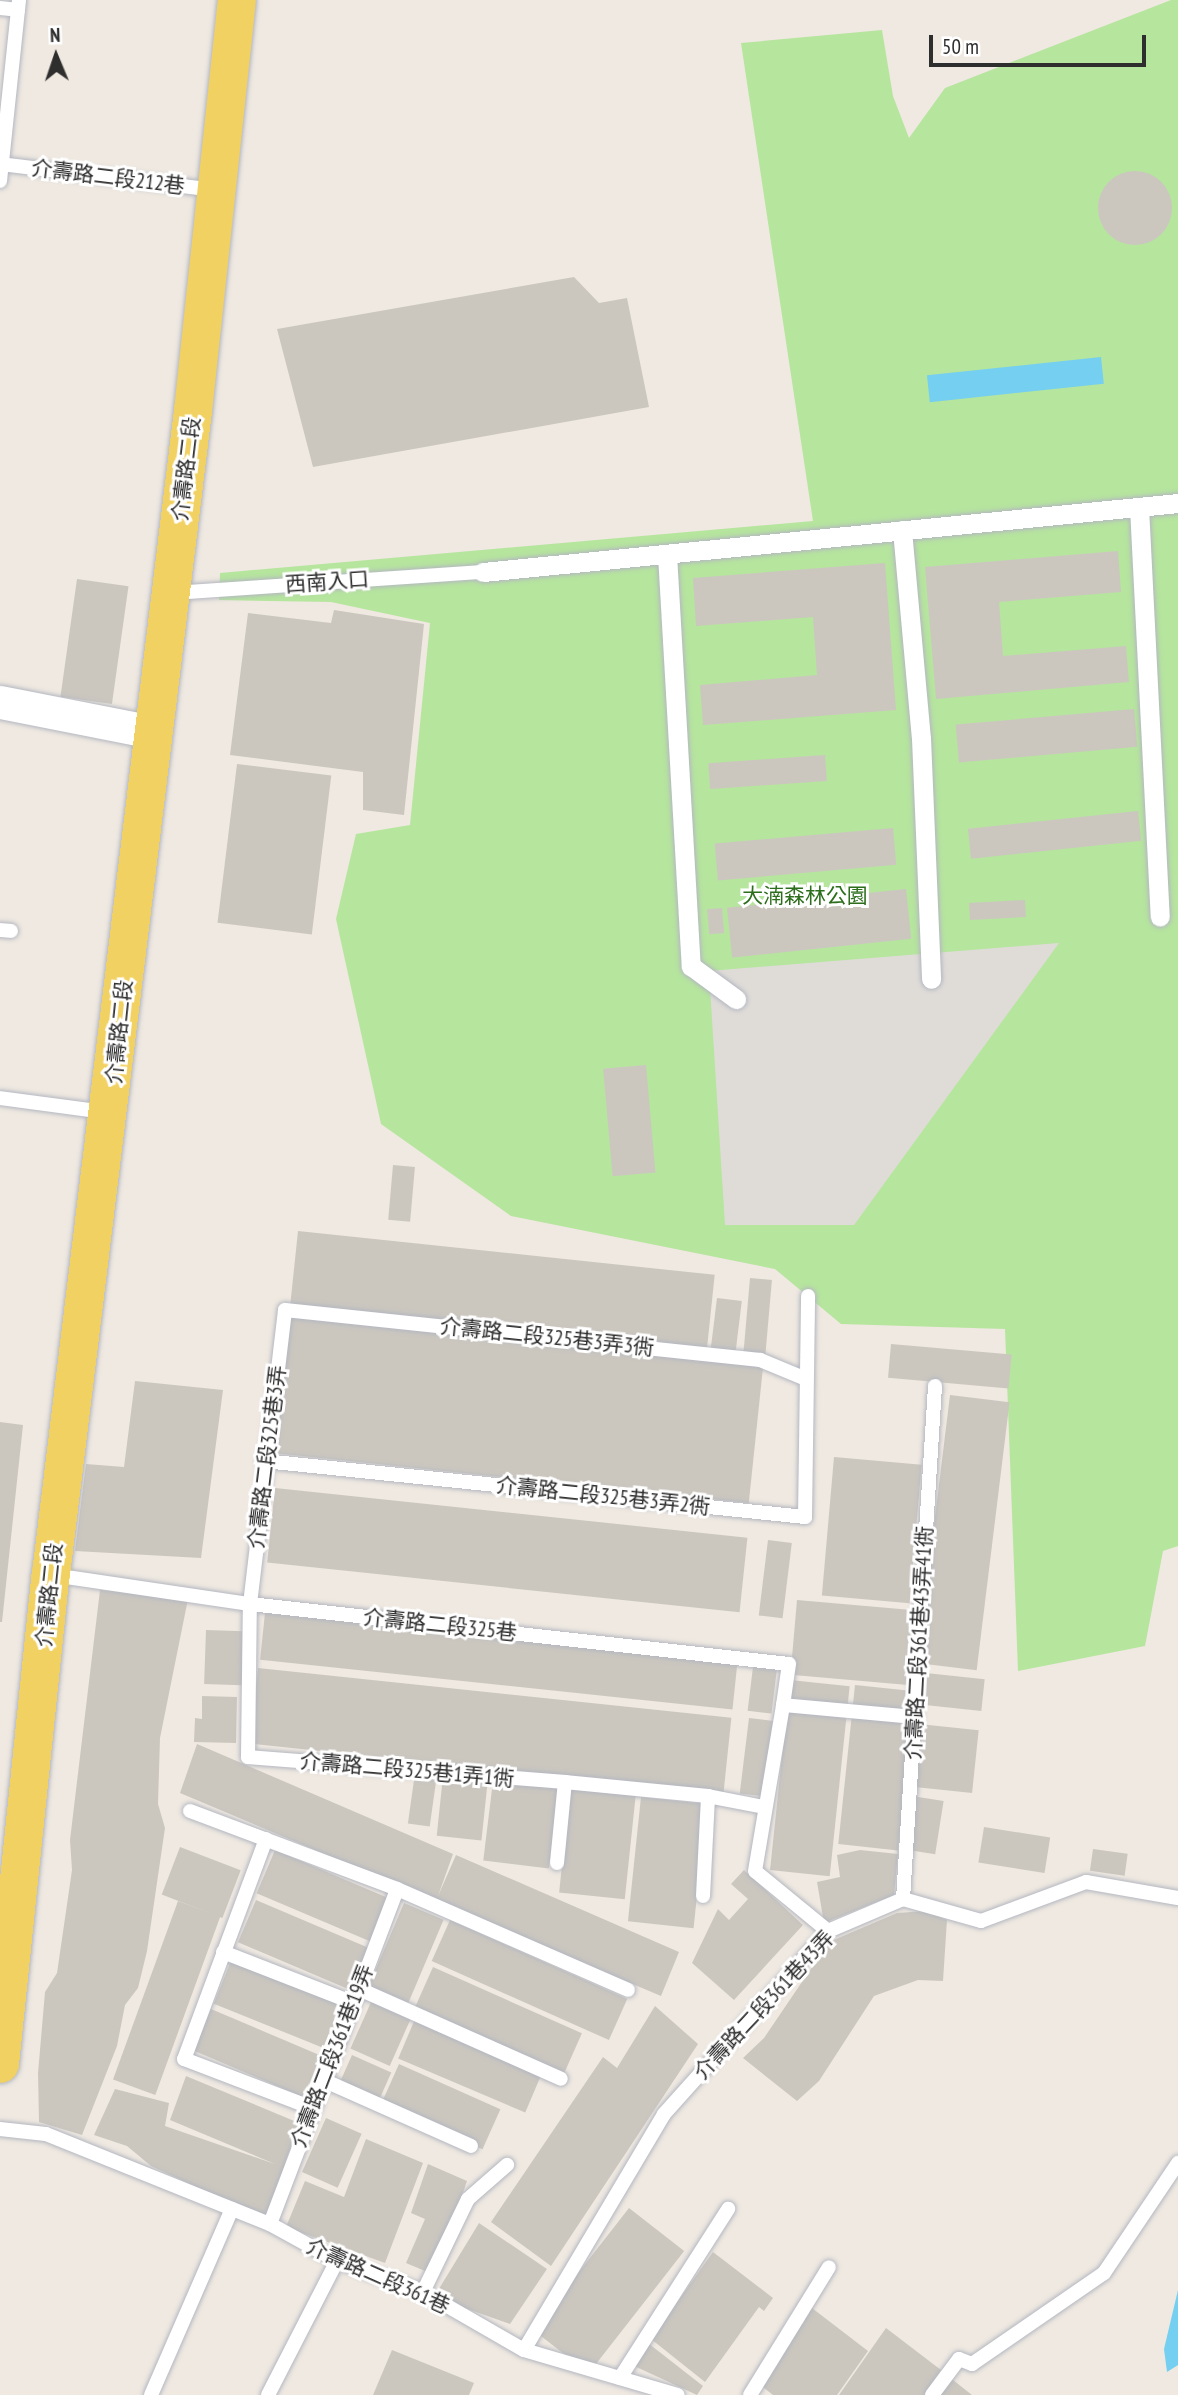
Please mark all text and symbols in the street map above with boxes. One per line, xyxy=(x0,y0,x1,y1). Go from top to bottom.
north arrow xyxy=(21,21,91,91)
scale bar xyxy=(933,21,1150,65)
text: N xyxy=(50,23,61,47)
text: 50 m xyxy=(942,33,979,60)
street label: 介壽路二段212巷 xyxy=(30,155,186,199)
street label: 介壽路二段 xyxy=(167,415,205,523)
street label: 西南入口 xyxy=(284,567,370,597)
park label: 大湳森林公園 xyxy=(742,883,868,909)
street label: 介壽路二段 xyxy=(101,978,137,1086)
street label: 介壽路二段325巷3弄3衖 xyxy=(439,1313,655,1361)
street label: 介壽路二段325巷3弄 xyxy=(243,1364,291,1550)
street label: 介壽路二段325巷3弄2衖 xyxy=(495,1472,711,1520)
street label: 介壽路二段361巷43弄41衖 xyxy=(900,1525,938,1761)
street label: 介壽路二段 xyxy=(31,1541,67,1649)
street label: 介壽路二段325巷 xyxy=(362,1604,518,1646)
street label: 介壽路二段325巷1弄1衖 xyxy=(299,1748,515,1792)
street label: 介壽路二段361巷43弄 xyxy=(689,1925,839,2085)
street label: 介壽路二段361巷19弄 xyxy=(285,1961,379,2151)
street label: 介壽路二段361巷 xyxy=(302,2233,454,2319)

